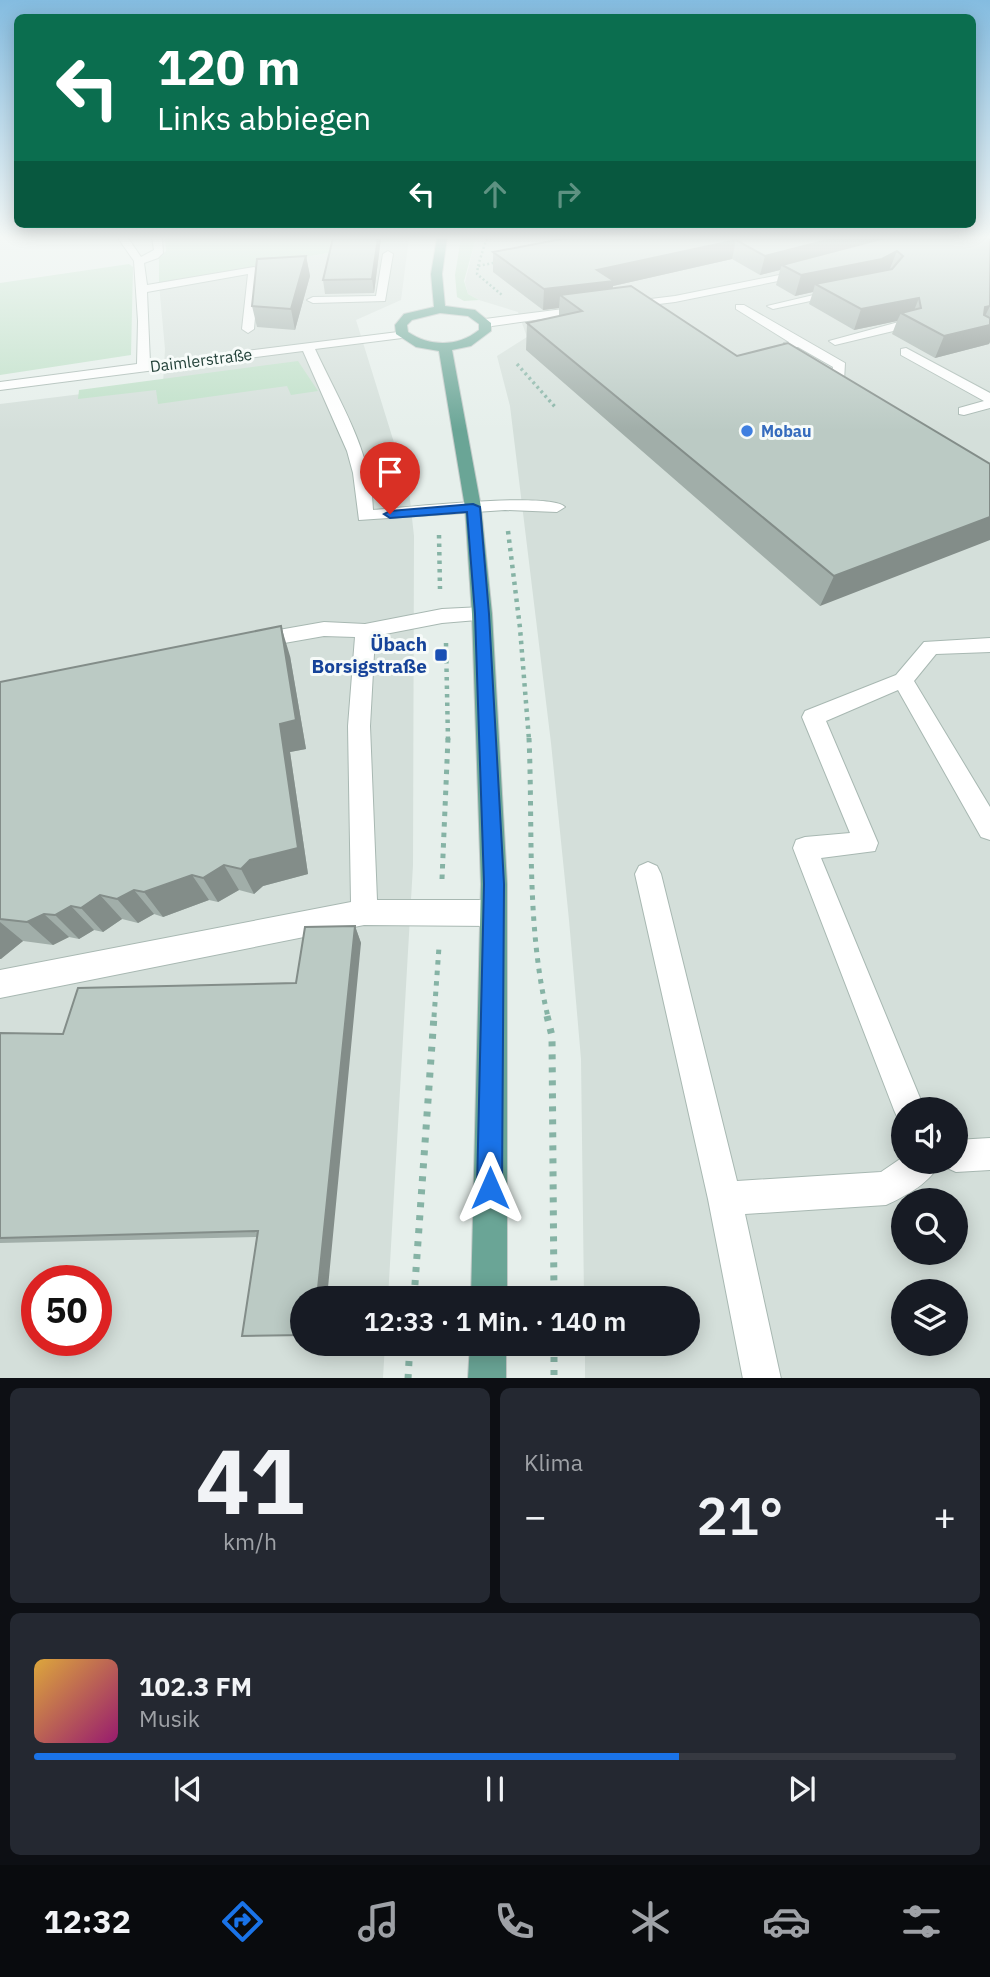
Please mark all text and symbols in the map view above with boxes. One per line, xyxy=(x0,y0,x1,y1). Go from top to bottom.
text: 120 m xyxy=(157,35,301,98)
icon: left xyxy=(42,42,133,133)
text: Links abbiegen xyxy=(157,97,371,139)
icon: left xyxy=(403,175,441,213)
icon: ahead xyxy=(476,175,514,213)
icon: right xyxy=(549,175,587,213)
street label: Daimlerstraße xyxy=(149,344,254,376)
place label: Mobau xyxy=(761,421,812,441)
marker: Mobau xyxy=(739,423,755,439)
pin xyxy=(360,442,420,514)
icon: arrive xyxy=(371,453,409,491)
place label: Übach Borsigstraße xyxy=(312,632,427,678)
marker: Übach Borsigstraße xyxy=(433,647,449,663)
map controls xyxy=(891,1097,968,1356)
button: sound xyxy=(891,1097,968,1174)
position arrow xyxy=(453,1151,527,1225)
button: search xyxy=(891,1188,968,1265)
speed limit sign: 50 xyxy=(21,1265,112,1356)
button: layers xyxy=(891,1279,968,1356)
text: 12:33 · 1 Min. · 140 m xyxy=(364,1304,626,1338)
text: 41 xyxy=(195,1421,305,1539)
text: Klima xyxy=(524,1447,583,1477)
text: 21° xyxy=(697,1482,783,1549)
text: − xyxy=(524,1491,547,1540)
text: + xyxy=(933,1491,956,1540)
text: km/h xyxy=(223,1526,277,1556)
text: 102.3 FM xyxy=(139,1669,252,1703)
text: Musik xyxy=(139,1703,200,1733)
icon: previous xyxy=(169,1770,207,1808)
icon: pause xyxy=(476,1770,514,1808)
icon: next xyxy=(783,1770,821,1808)
icon: directions xyxy=(218,1897,267,1946)
icon: music xyxy=(354,1897,403,1946)
icon: phone xyxy=(490,1897,539,1946)
icon: climate xyxy=(626,1897,675,1946)
icon: car xyxy=(762,1897,811,1946)
icon: filters xyxy=(897,1897,946,1946)
text: 12:32 xyxy=(43,1900,131,1942)

